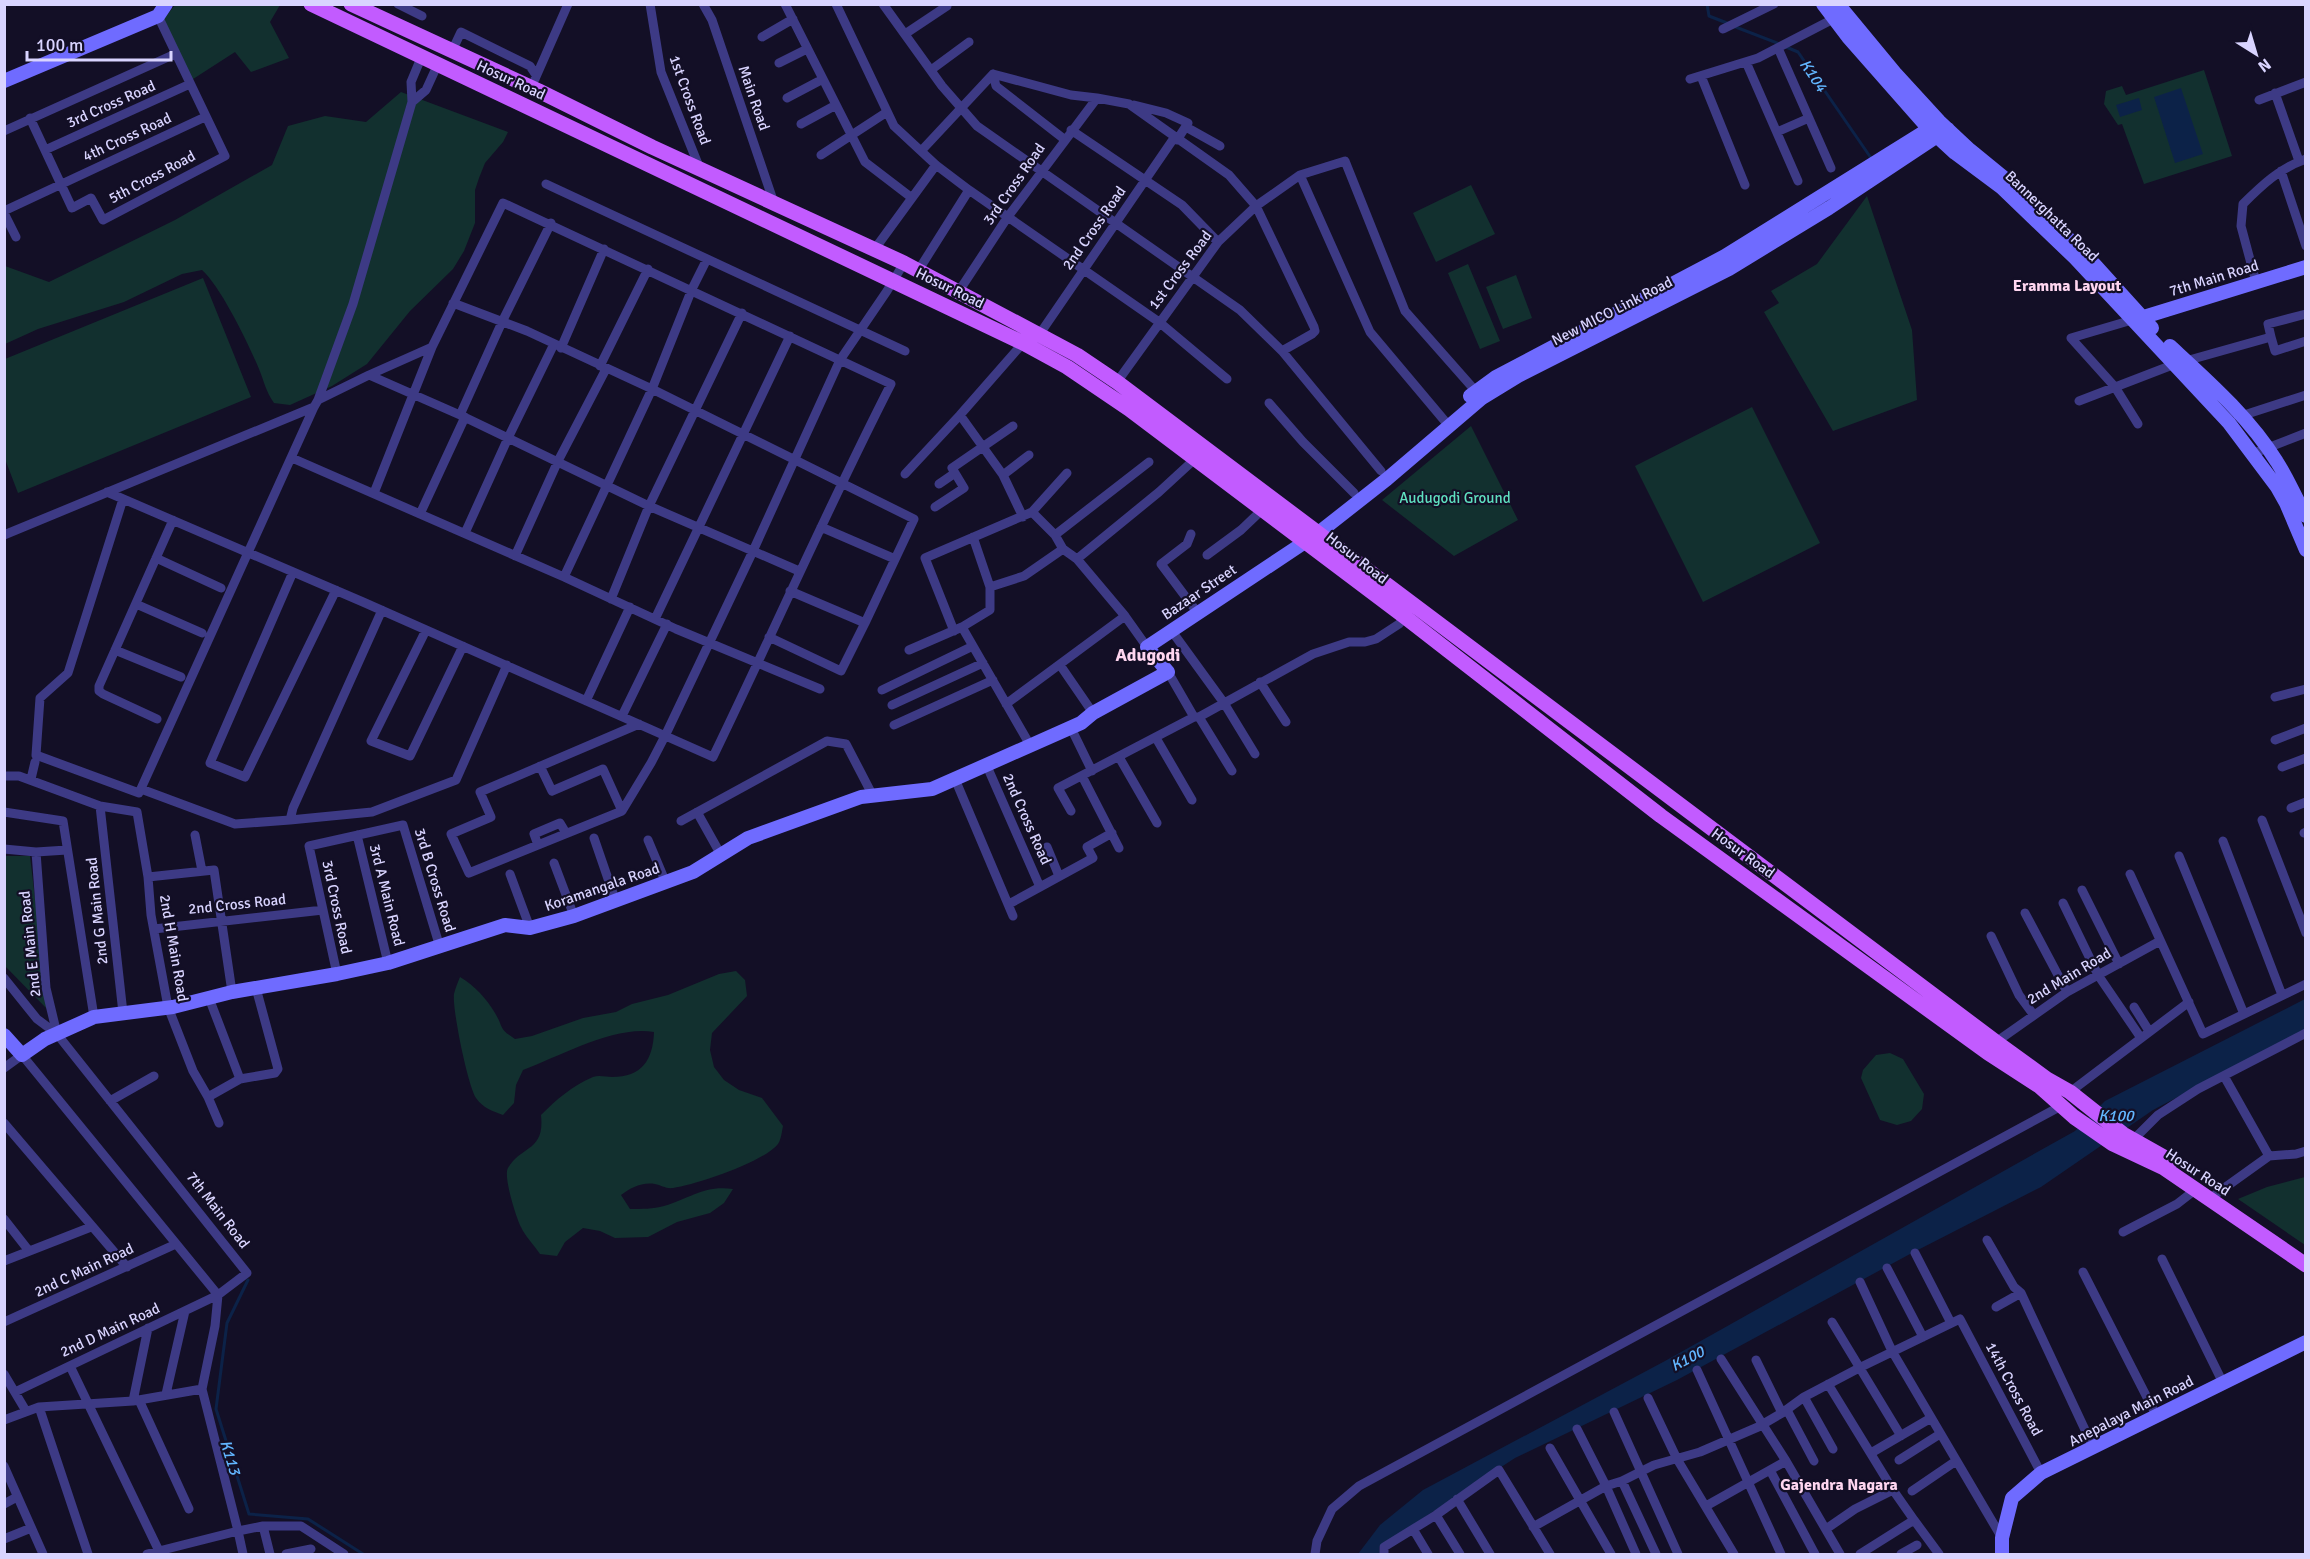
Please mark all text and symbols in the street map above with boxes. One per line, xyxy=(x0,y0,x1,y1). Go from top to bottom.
scale bar xyxy=(27,24,171,62)
north arrow xyxy=(2226,24,2286,84)
text: 100 m xyxy=(36,34,83,56)
street label: 1st Cross Road xyxy=(665,53,715,147)
text: N xyxy=(2254,54,2275,77)
water label: K104 xyxy=(1795,55,1832,96)
street label: Hosur Road xyxy=(474,56,548,104)
street label: Main Road xyxy=(735,63,773,133)
street label: 3rd Cross Road xyxy=(64,76,158,132)
street label: 4th Cross Road xyxy=(80,109,174,165)
street label: 3rd Cross Road xyxy=(979,140,1049,228)
street label: 5th Cross Road xyxy=(106,147,198,207)
street label: Bannerghatta Road xyxy=(2002,167,2103,265)
street label: 2nd Cross Road xyxy=(1058,183,1130,273)
street label: 1st Cross Road xyxy=(1145,227,1215,313)
street label: 7th Main Road xyxy=(2167,256,2261,300)
street label: Hosur Road xyxy=(913,264,987,312)
street label: New MICO Link Road xyxy=(1549,273,1675,349)
district label: Eramma Layout xyxy=(2013,276,2121,296)
park label: Audugodi Ground xyxy=(1399,489,1511,507)
street label: Hosur Road xyxy=(1322,528,1392,588)
street label: Bazaar Street xyxy=(1158,560,1240,624)
district label: Adugodi xyxy=(1116,644,1180,666)
street label: 2nd Cross Road xyxy=(999,770,1055,868)
street label: Hosur Road xyxy=(1708,824,1778,882)
street label: 3rd B Cross Road xyxy=(411,826,459,934)
street label: 3rd A Main Road xyxy=(366,842,408,948)
street label: 2nd G Main Road xyxy=(82,856,112,966)
street label: 3rd Cross Road xyxy=(318,858,356,956)
street label: Koramangala Road xyxy=(542,859,662,915)
street label: 2nd E Main Road xyxy=(15,890,45,998)
street label: 2nd Cross Road xyxy=(187,890,287,918)
street label: 2nd H Main Road xyxy=(156,893,192,1003)
street label: 2nd Main Road xyxy=(2024,944,2114,1008)
water label: K100 xyxy=(2098,1106,2135,1126)
street label: Hosur Road xyxy=(2162,1144,2234,1200)
street label: 7th Main Road xyxy=(183,1168,254,1252)
street label: 2nd C Main Road xyxy=(32,1239,136,1301)
street label: 2nd D Main Road xyxy=(57,1299,163,1361)
street label: 14th Cross Road xyxy=(1982,1339,2046,1439)
water label: K100 xyxy=(1667,1341,1709,1376)
street label: Anepalaya Main Road xyxy=(2066,1372,2196,1450)
water label: K113 xyxy=(215,1437,245,1478)
district label: Gajendra Nagara xyxy=(1780,1475,1898,1495)

